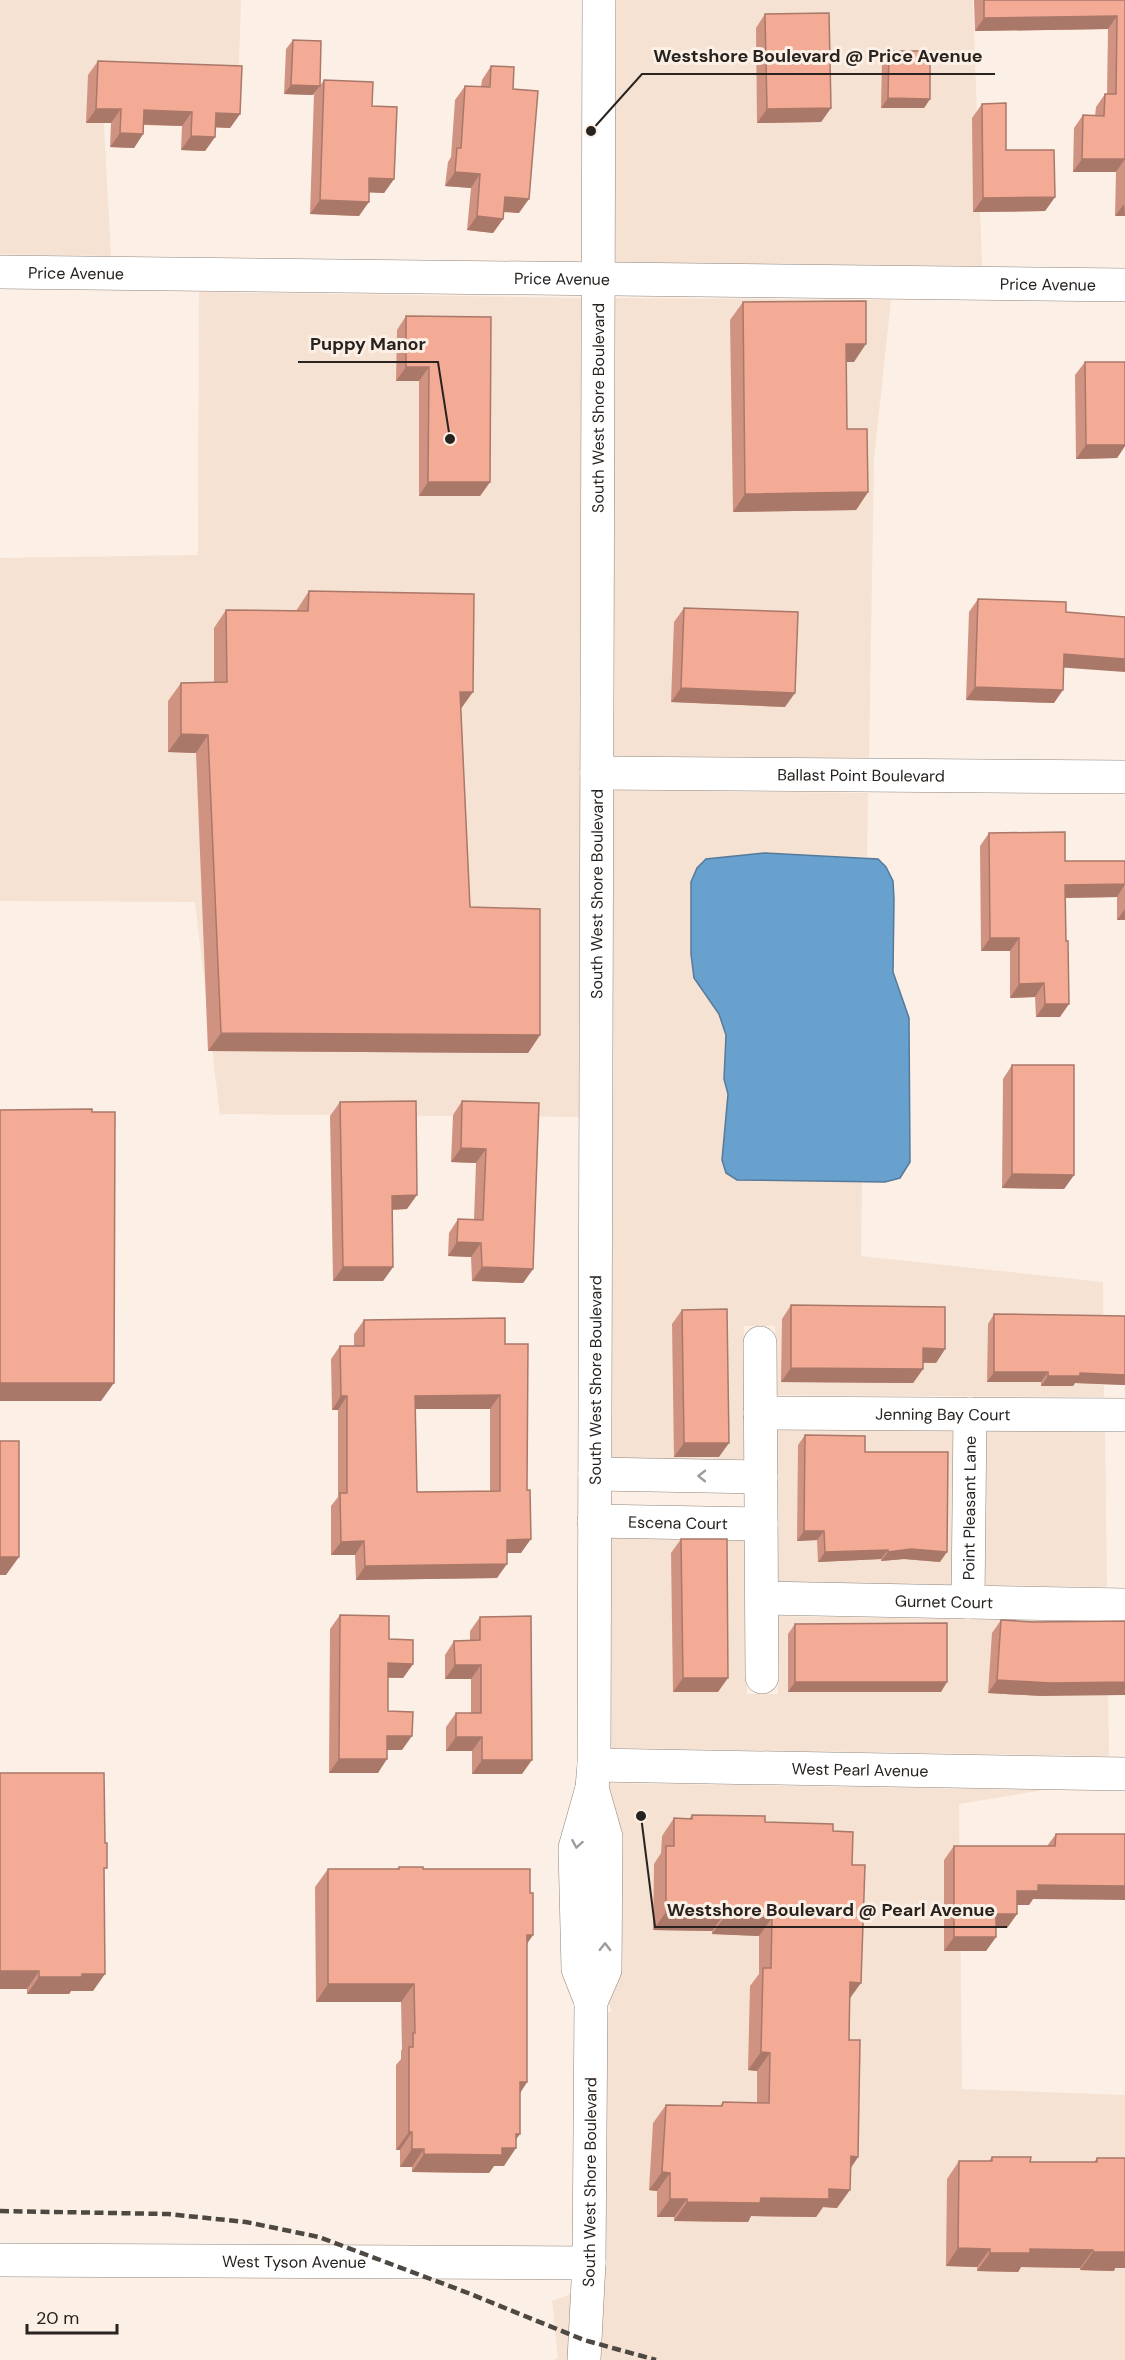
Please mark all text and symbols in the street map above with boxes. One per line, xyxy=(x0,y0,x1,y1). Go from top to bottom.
callout: Westshore Boulevard @ Price Avenue xyxy=(642,38,995,74)
text: Westshore Boulevard @ Price Avenue xyxy=(653,44,983,68)
street label: Price Avenue xyxy=(28,262,124,284)
street label: Price Avenue xyxy=(514,268,610,290)
street label: Price Avenue xyxy=(1000,274,1096,296)
street label: South West Shore Boulevard xyxy=(588,303,609,513)
callout: Puppy Manor xyxy=(298,326,438,362)
text: Puppy Manor xyxy=(310,332,426,356)
street label: Ballast Point Boulevard xyxy=(777,764,945,787)
street label: South West Shore Boulevard xyxy=(586,789,608,999)
street label: South West Shore Boulevard xyxy=(585,1275,606,1485)
street label: Jenning Bay Court xyxy=(875,1404,1011,1425)
street label: Point Pleasant Lane xyxy=(958,1436,981,1580)
one-way arrow xyxy=(698,1470,707,1482)
street label: Escena Court xyxy=(628,1512,728,1534)
street label: Gurnet Court xyxy=(895,1591,993,1613)
street label: West Pearl Avenue xyxy=(791,1758,929,1782)
one-way arrow xyxy=(572,1839,584,1849)
callout: Westshore Boulevard @ Pearl Avenue xyxy=(655,1891,1007,1927)
text: Westshore Boulevard @ Pearl Avenue xyxy=(667,1898,995,1922)
one-way arrow xyxy=(599,1942,611,1951)
street label: South West Shore Boulevard xyxy=(578,2077,601,2288)
street label: West Tyson Avenue xyxy=(222,2251,366,2273)
scale bar xyxy=(27,2297,117,2335)
text: 20 m xyxy=(36,2306,79,2330)

